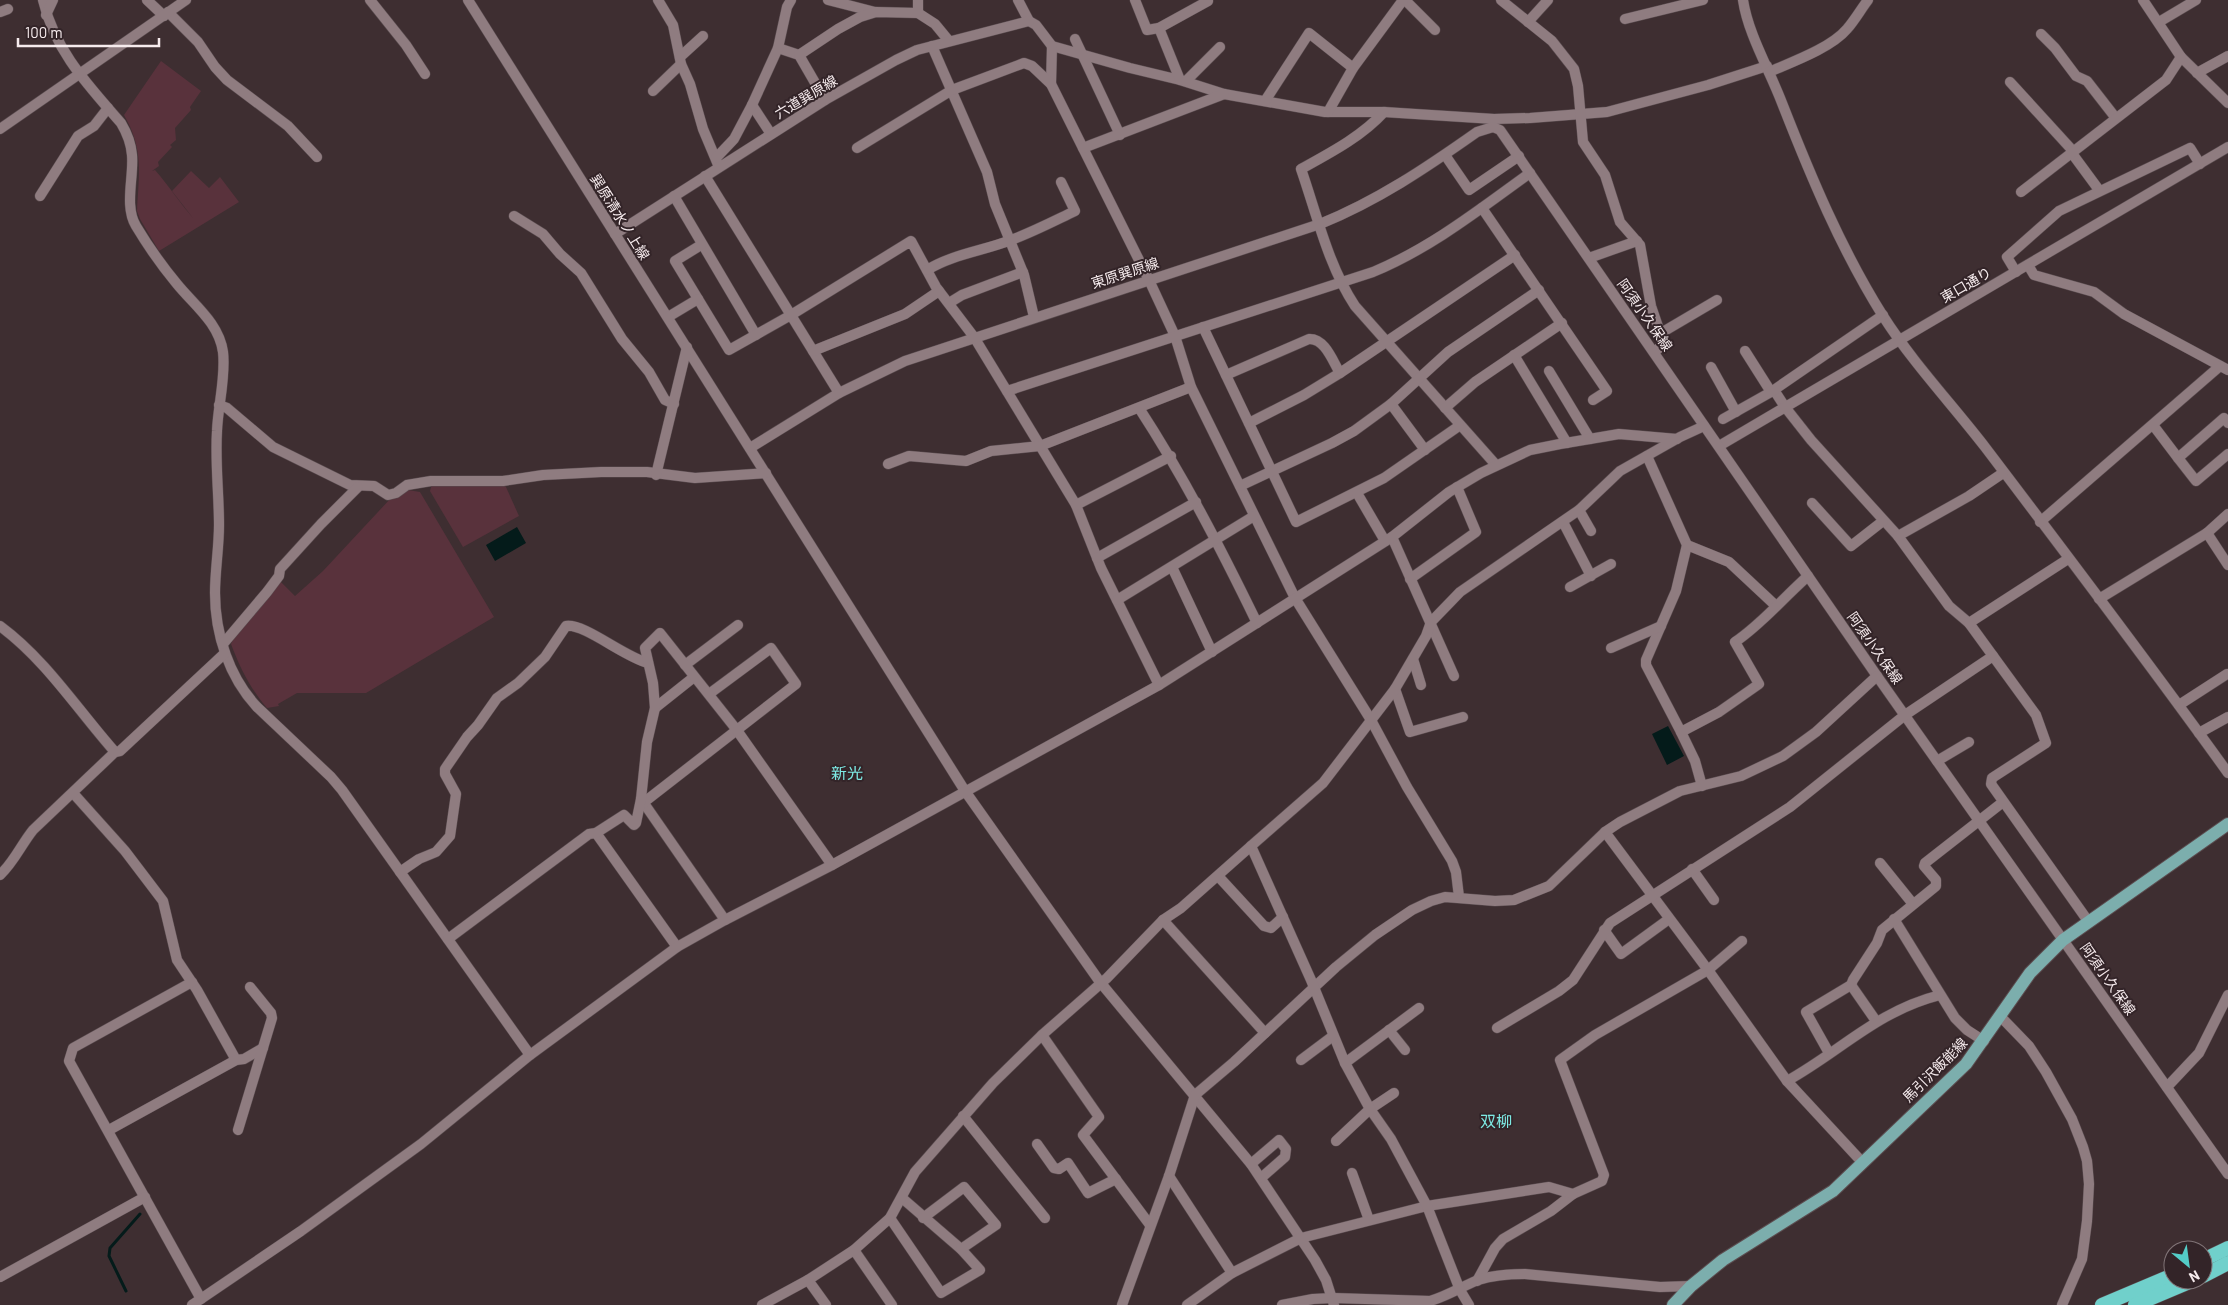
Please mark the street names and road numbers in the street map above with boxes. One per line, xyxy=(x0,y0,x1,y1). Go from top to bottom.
street label: 六道巽原線 xyxy=(771,71,840,122)
street label: 巽原清水ノ上線 xyxy=(587,171,654,263)
street label: 東原巽原線 xyxy=(1089,254,1161,291)
street label: 東口通り xyxy=(1937,263,1994,306)
street label: 阿須小久保線 xyxy=(1614,275,1676,354)
street label: 阿須小久保線 xyxy=(1844,608,1906,687)
street label: 阿須小久保線 xyxy=(2077,939,2139,1018)
street label: 馬引沢飯能線 xyxy=(1899,1034,1970,1105)

